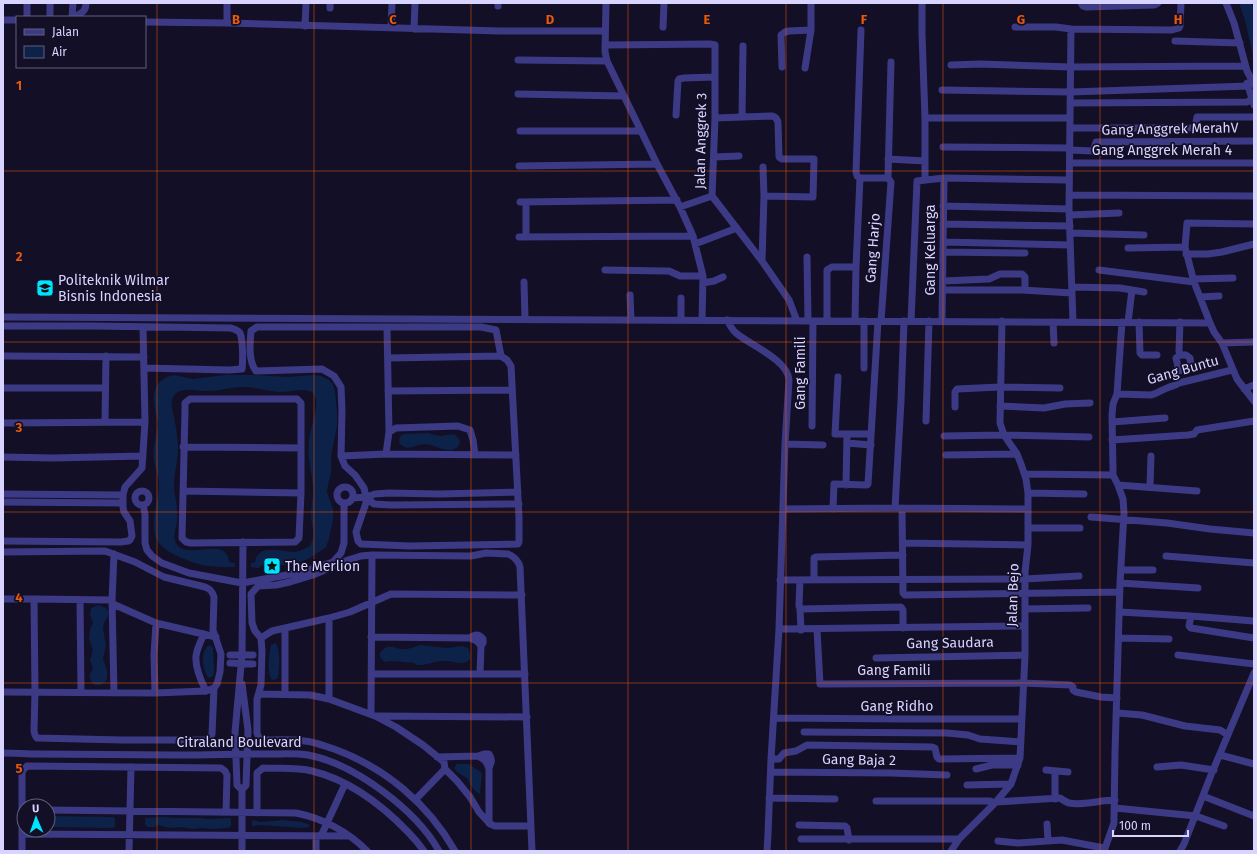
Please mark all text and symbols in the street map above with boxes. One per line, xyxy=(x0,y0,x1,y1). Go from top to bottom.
text: B xyxy=(232,12,240,27)
text: C xyxy=(389,12,397,27)
text: D xyxy=(546,12,555,27)
text: E xyxy=(704,12,711,27)
text: F xyxy=(861,12,868,27)
text: G xyxy=(1017,12,1025,27)
text: H xyxy=(1174,12,1182,27)
legend xyxy=(16,16,146,68)
text: Jalan xyxy=(52,25,79,39)
text: Air xyxy=(52,45,67,59)
text: 1 xyxy=(16,78,22,93)
street label: Jalan Anggrek 3 xyxy=(692,93,710,189)
street label: Gang Anggrek MerahV xyxy=(1101,119,1239,139)
street label: Gang Anggrek Merah 4 xyxy=(1092,142,1233,159)
street label: Gang Keluarga xyxy=(922,204,939,296)
street label: Gang Harjo xyxy=(862,212,884,284)
text: 2 xyxy=(16,249,23,264)
place label: Politeknik Wilmar Bisnis Indonesia xyxy=(58,272,170,305)
school or university icon: Politeknik Wilmar Bisnis Indonesia xyxy=(35,278,55,298)
street label: Gang Famili xyxy=(792,336,809,410)
street label: Gang Buntu xyxy=(1145,352,1221,388)
text: 3 xyxy=(15,420,23,435)
place icon: The Merlion xyxy=(262,556,282,576)
place label: The Merlion xyxy=(285,558,360,575)
street label: Jalan Bejo xyxy=(1003,563,1023,627)
text: 4 xyxy=(15,590,23,605)
street label: Gang Saudara xyxy=(906,634,994,652)
street label: Gang Famili xyxy=(857,662,931,679)
street label: Gang Ridho xyxy=(861,698,933,715)
street label: Citraland Boulevard xyxy=(176,734,302,751)
street label: Gang Baja 2 xyxy=(822,751,896,769)
text: 5 xyxy=(16,761,23,776)
north arrow xyxy=(16,798,56,838)
text: U xyxy=(32,802,39,815)
scale bar xyxy=(1113,812,1188,838)
text: 100 m xyxy=(1119,819,1151,833)

